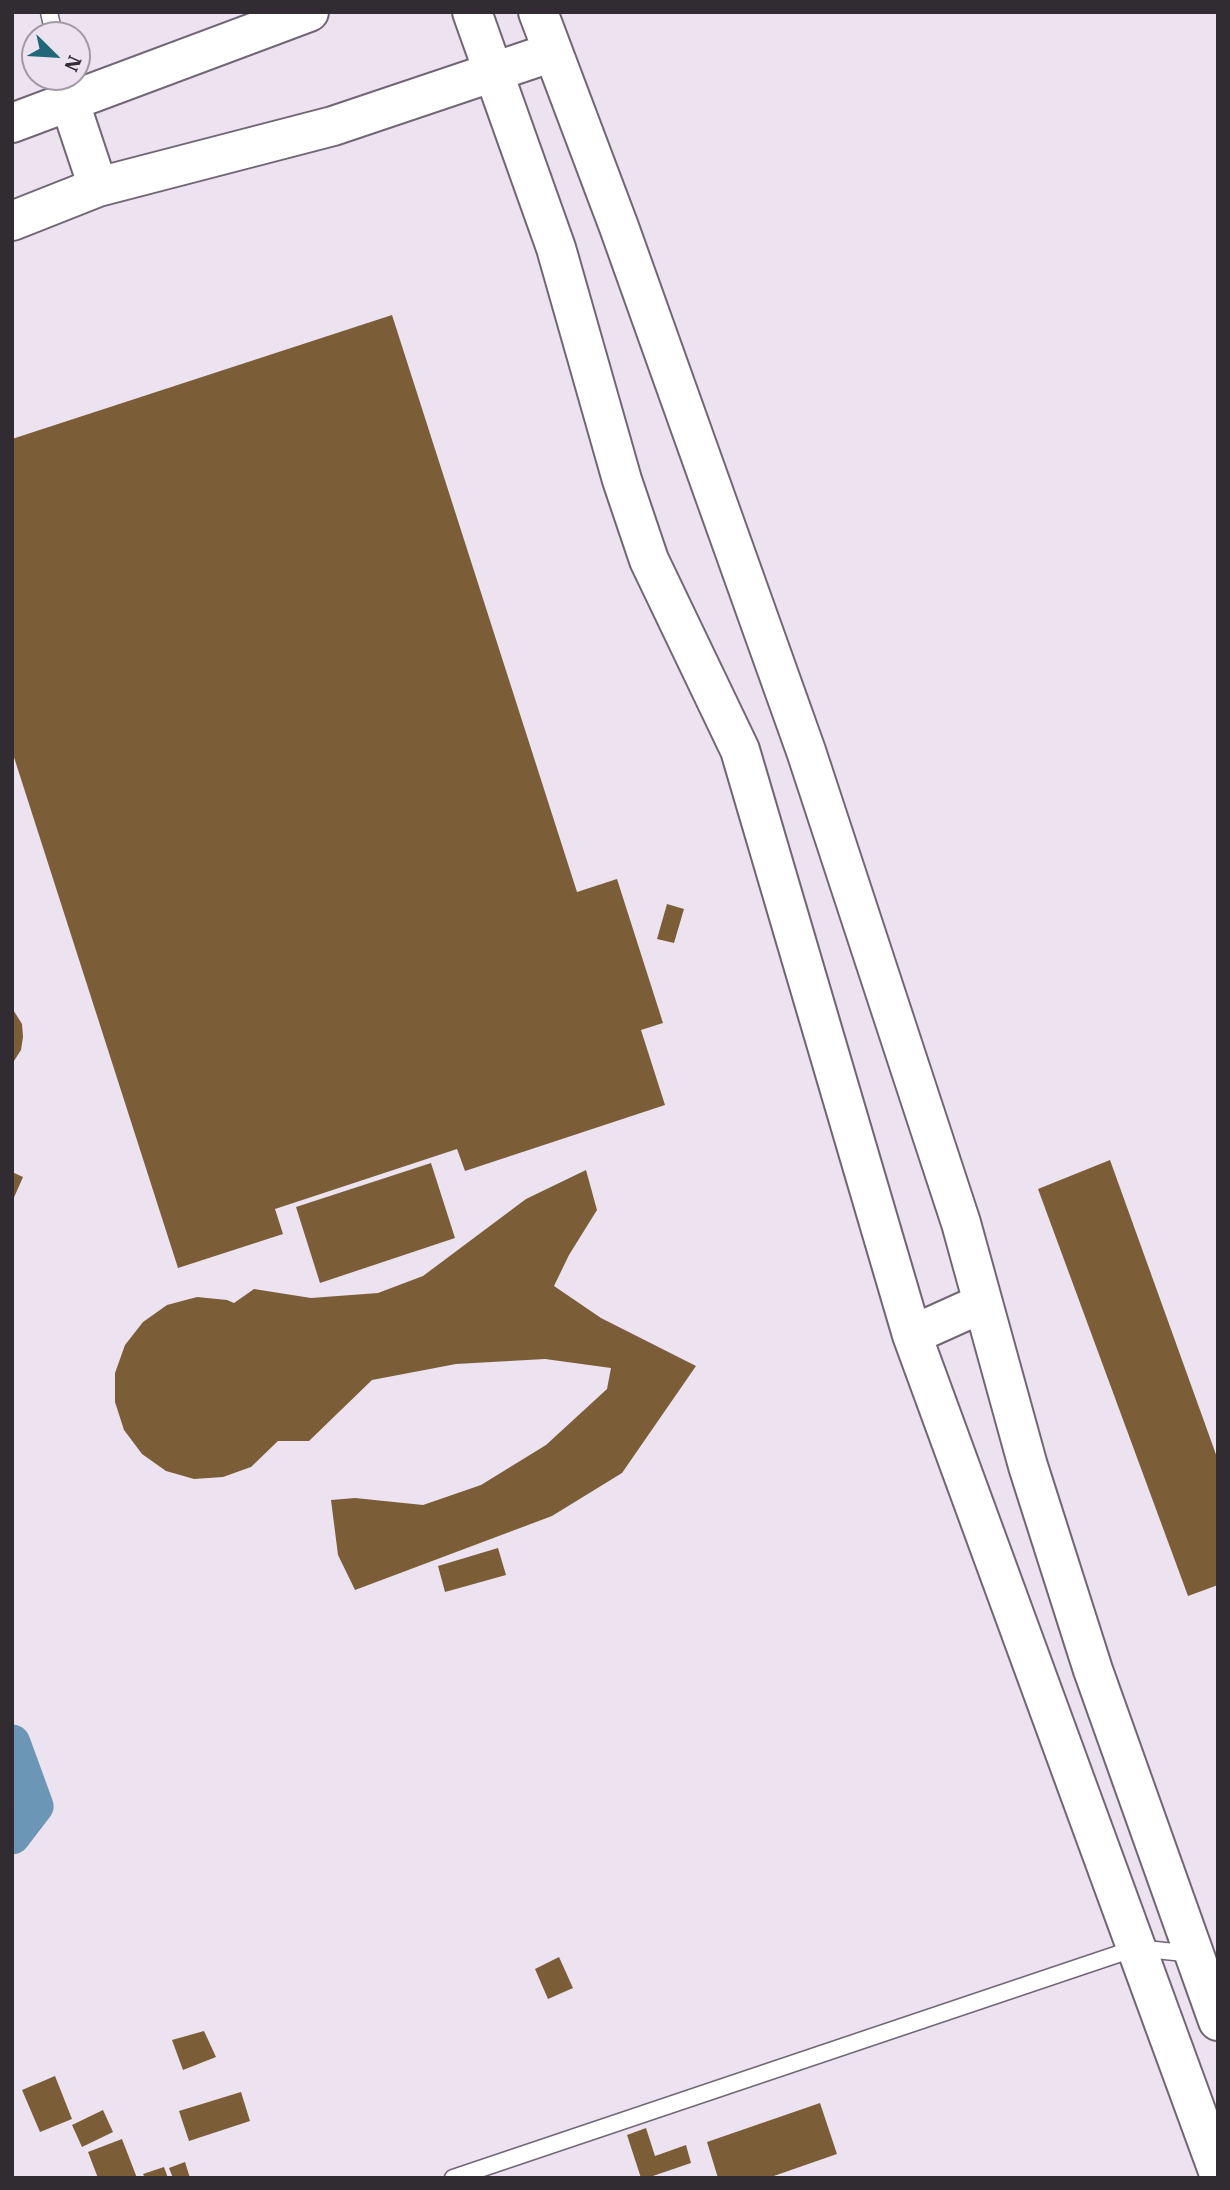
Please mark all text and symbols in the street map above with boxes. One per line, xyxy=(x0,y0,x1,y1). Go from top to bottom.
north arrow xyxy=(21,21,91,91)
text: N xyxy=(59,52,87,75)

